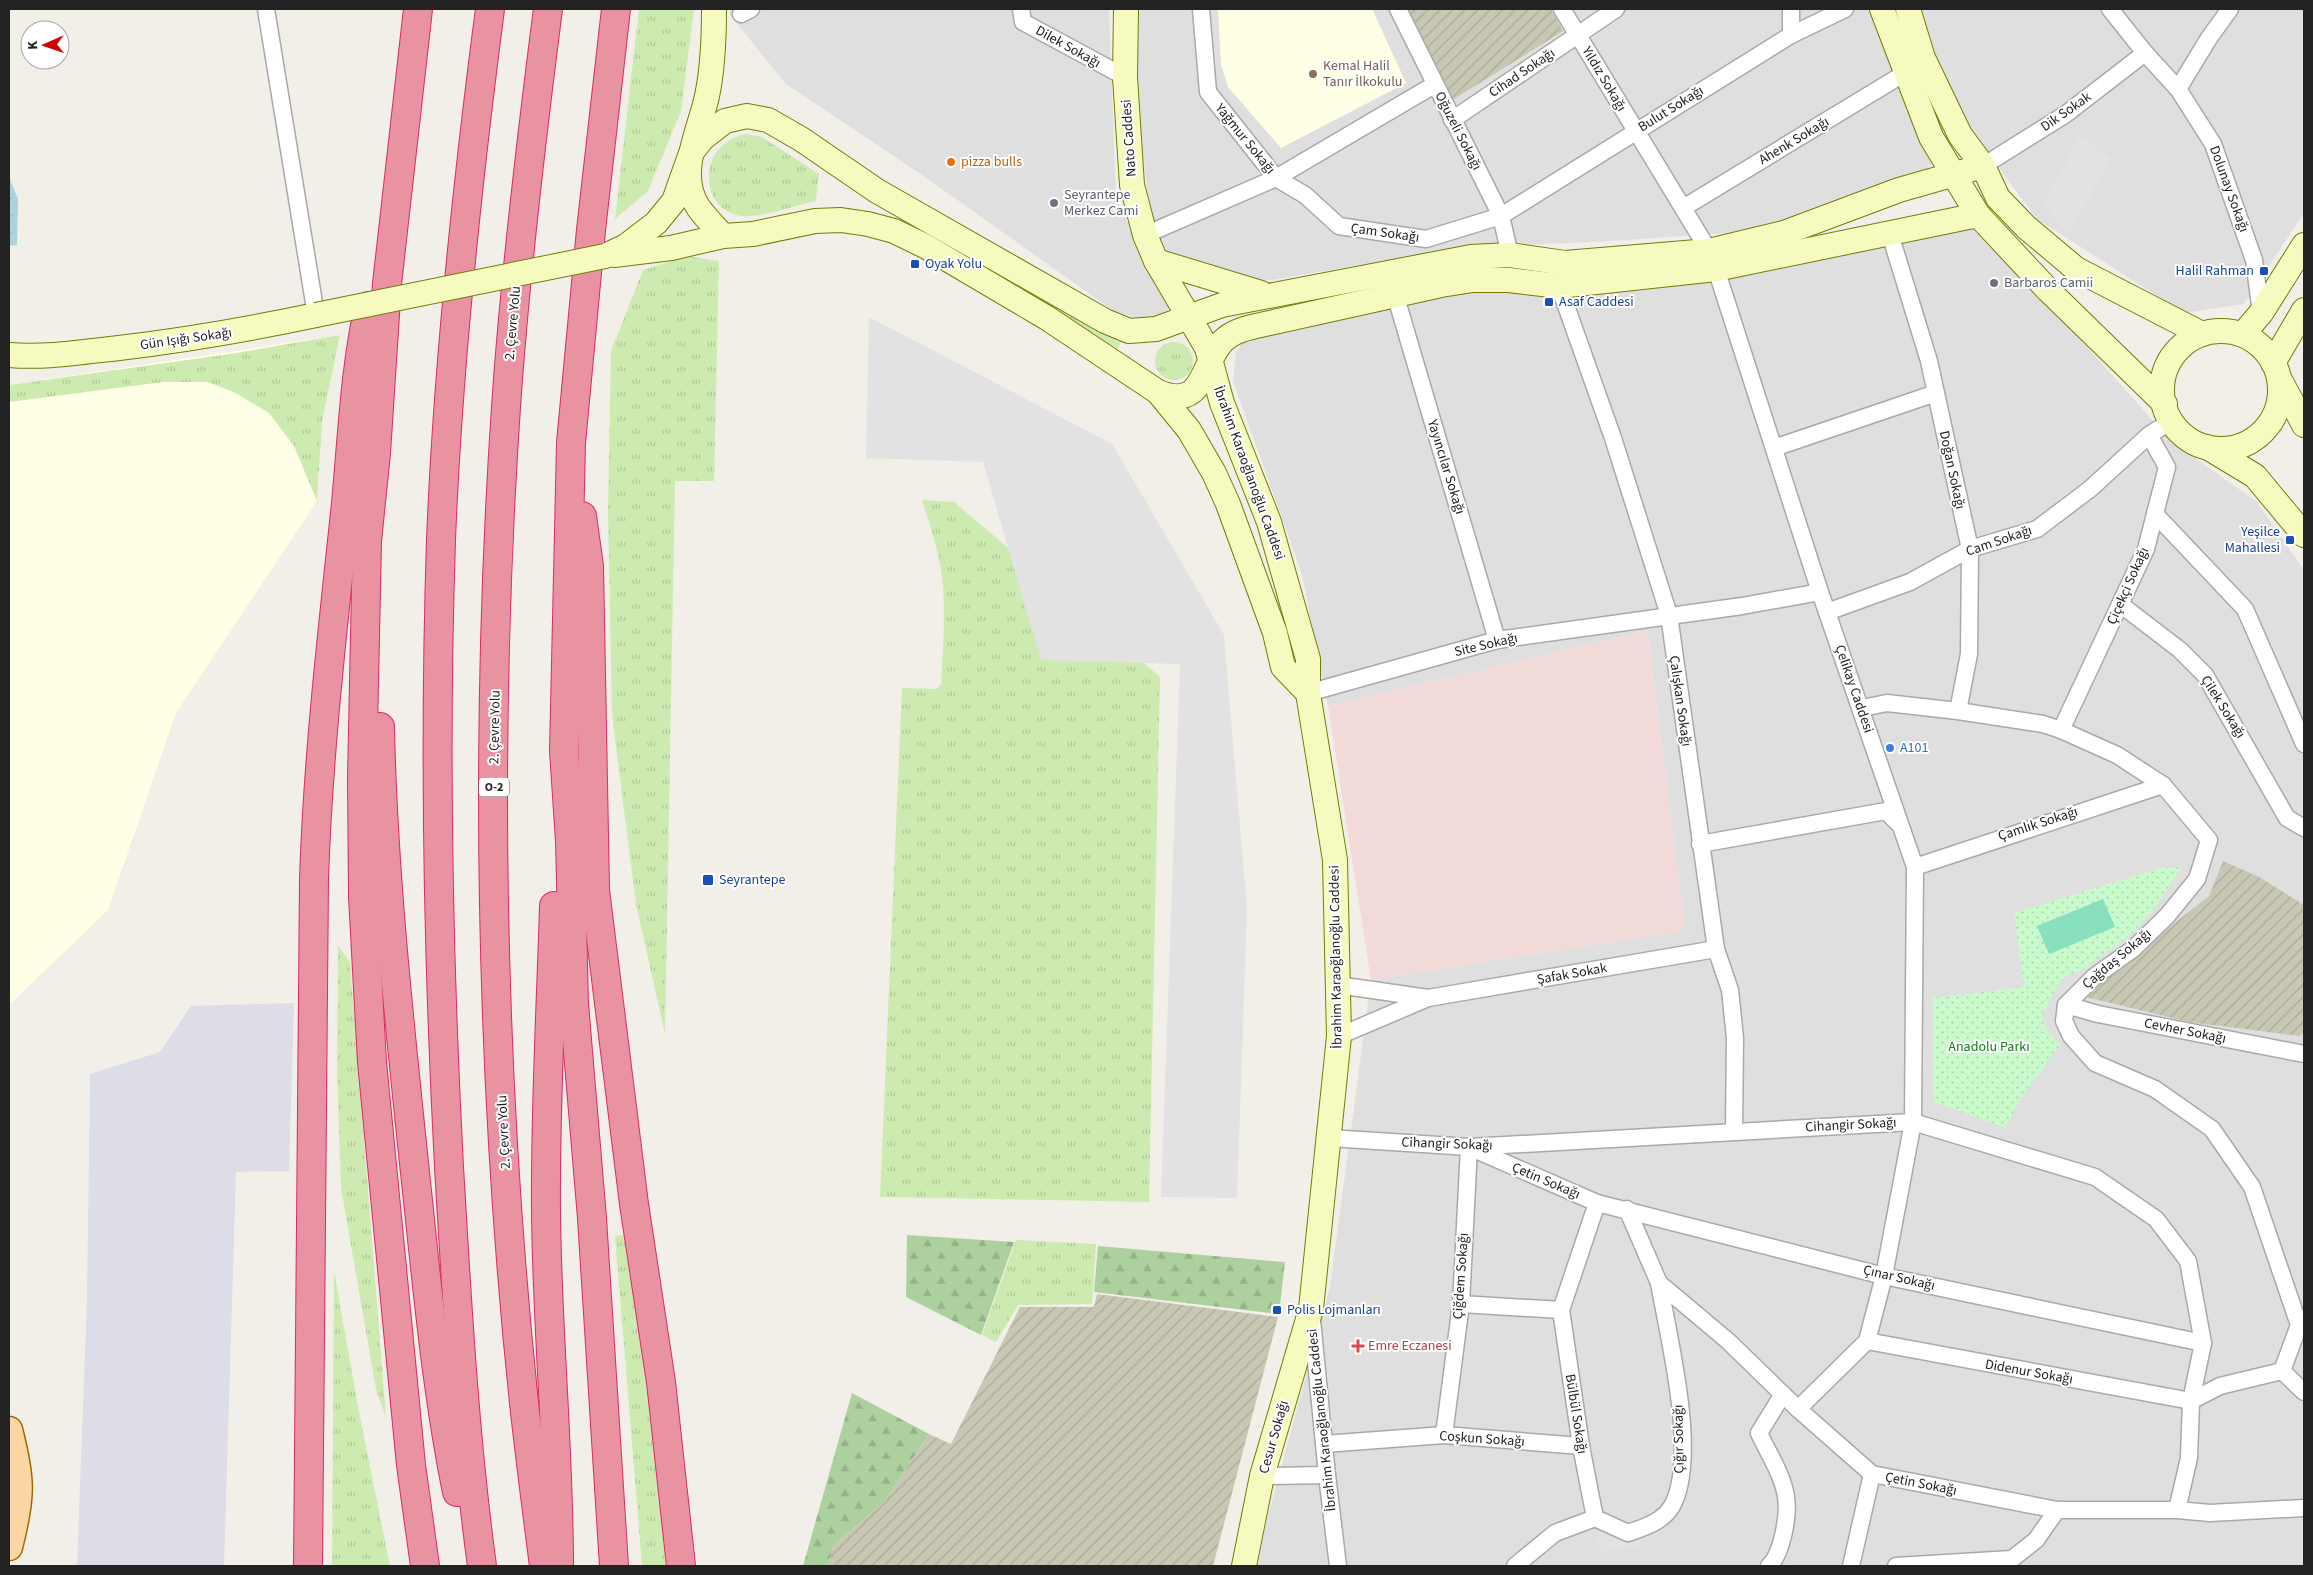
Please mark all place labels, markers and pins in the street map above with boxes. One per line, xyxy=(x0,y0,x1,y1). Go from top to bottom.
place label: Kemal Halil Tanır İlkokulu xyxy=(1323,56,1402,92)
marker: Kemal Halil Tanır İlkokulu xyxy=(1307,68,1319,80)
place label: pizza bulls xyxy=(961,152,1022,172)
marker: pizza bulls xyxy=(945,156,957,168)
place label: Seyrantepe Merkez Cami xyxy=(1064,185,1138,221)
marker: Seyrantepe Merkez Cami xyxy=(1048,197,1060,209)
place label: Oyak Yolu xyxy=(925,254,982,274)
marker: Oyak Yolu xyxy=(909,258,921,270)
place label: Halil Rahman xyxy=(2176,261,2254,281)
marker: Halil Rahman xyxy=(2258,265,2270,277)
place label: Barbaros Camii xyxy=(2004,273,2093,293)
marker: Barbaros Camii xyxy=(1988,277,2000,289)
place label: Asaf Caddesi xyxy=(1559,292,1634,312)
marker: Asaf Caddesi xyxy=(1543,296,1555,308)
place label: Yeşilce Mahallesi xyxy=(2225,522,2280,558)
marker: Yeşilce Mahallesi xyxy=(2284,534,2296,546)
place label: A101 xyxy=(1900,738,1929,758)
marker: A101 xyxy=(1884,742,1896,754)
place label: Seyrantepe xyxy=(719,870,786,890)
marker: Seyrantepe xyxy=(701,873,715,887)
place label: Polis Lojmanları xyxy=(1287,1300,1381,1320)
marker: Polis Lojmanları xyxy=(1271,1304,1283,1316)
place label: Emre Eczanesi xyxy=(1368,1336,1452,1356)
marker: Emre Eczanesi xyxy=(1352,1340,1364,1352)

